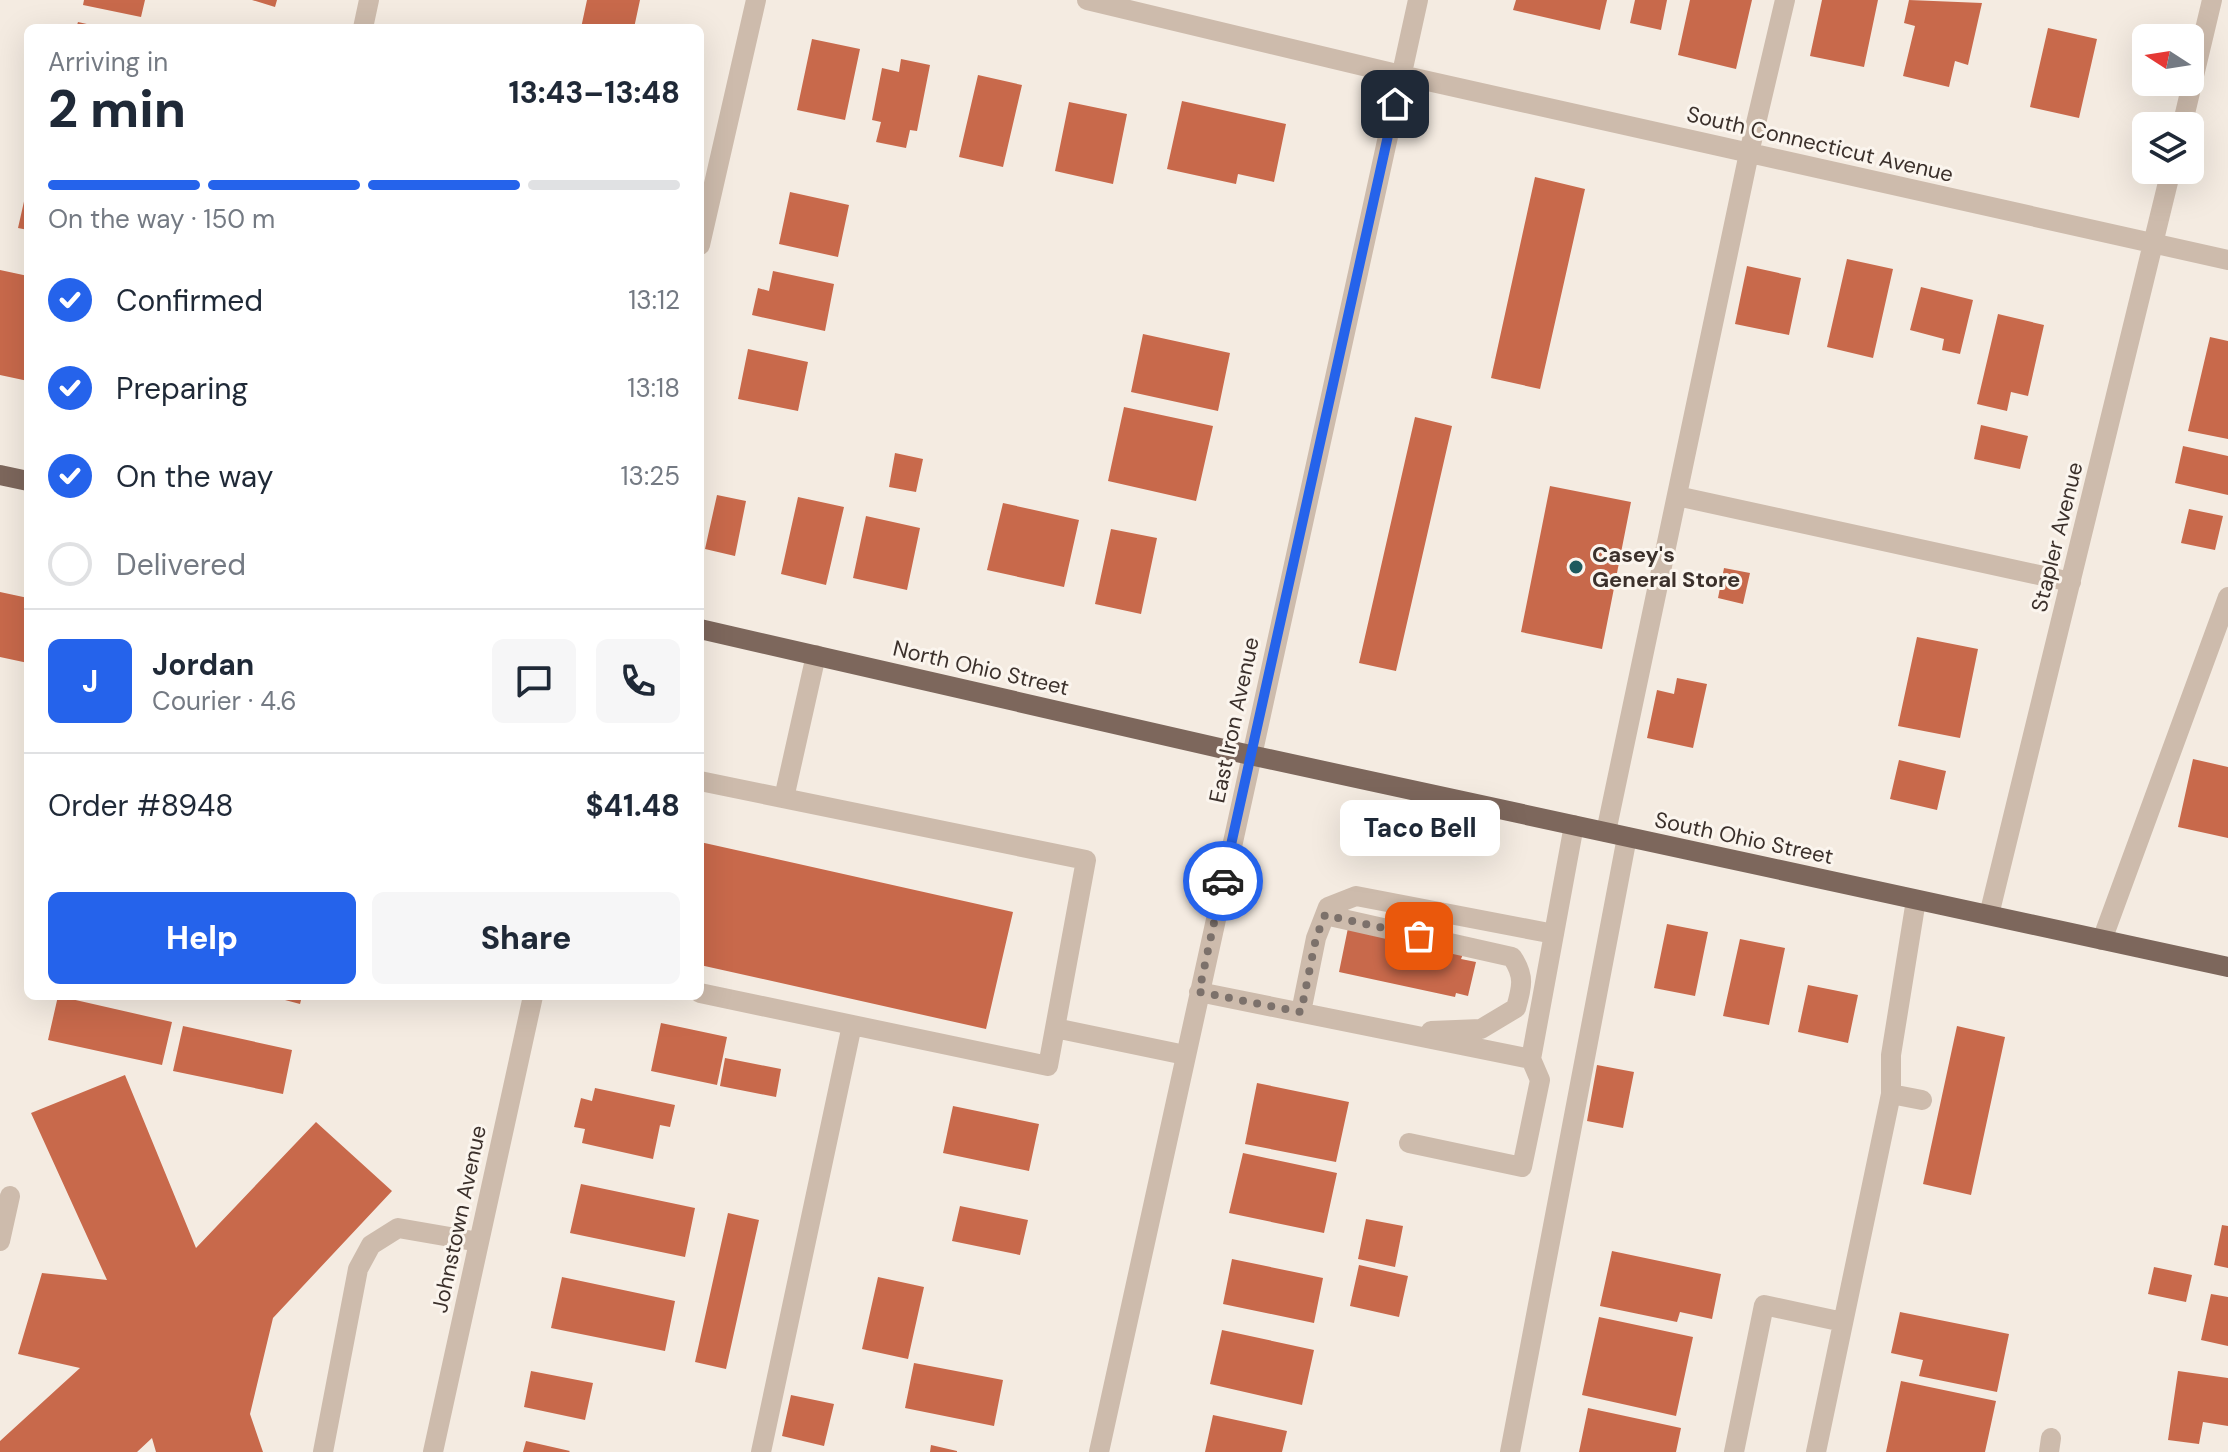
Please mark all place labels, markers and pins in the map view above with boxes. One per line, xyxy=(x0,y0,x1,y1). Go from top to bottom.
pin xyxy=(1361,70,1429,138)
place label: Casey's General Store xyxy=(1592,540,1740,594)
marker: Casey's General Store xyxy=(1567,558,1585,576)
callout: Taco Bell xyxy=(1339,800,1499,856)
pin xyxy=(1385,902,1453,970)

